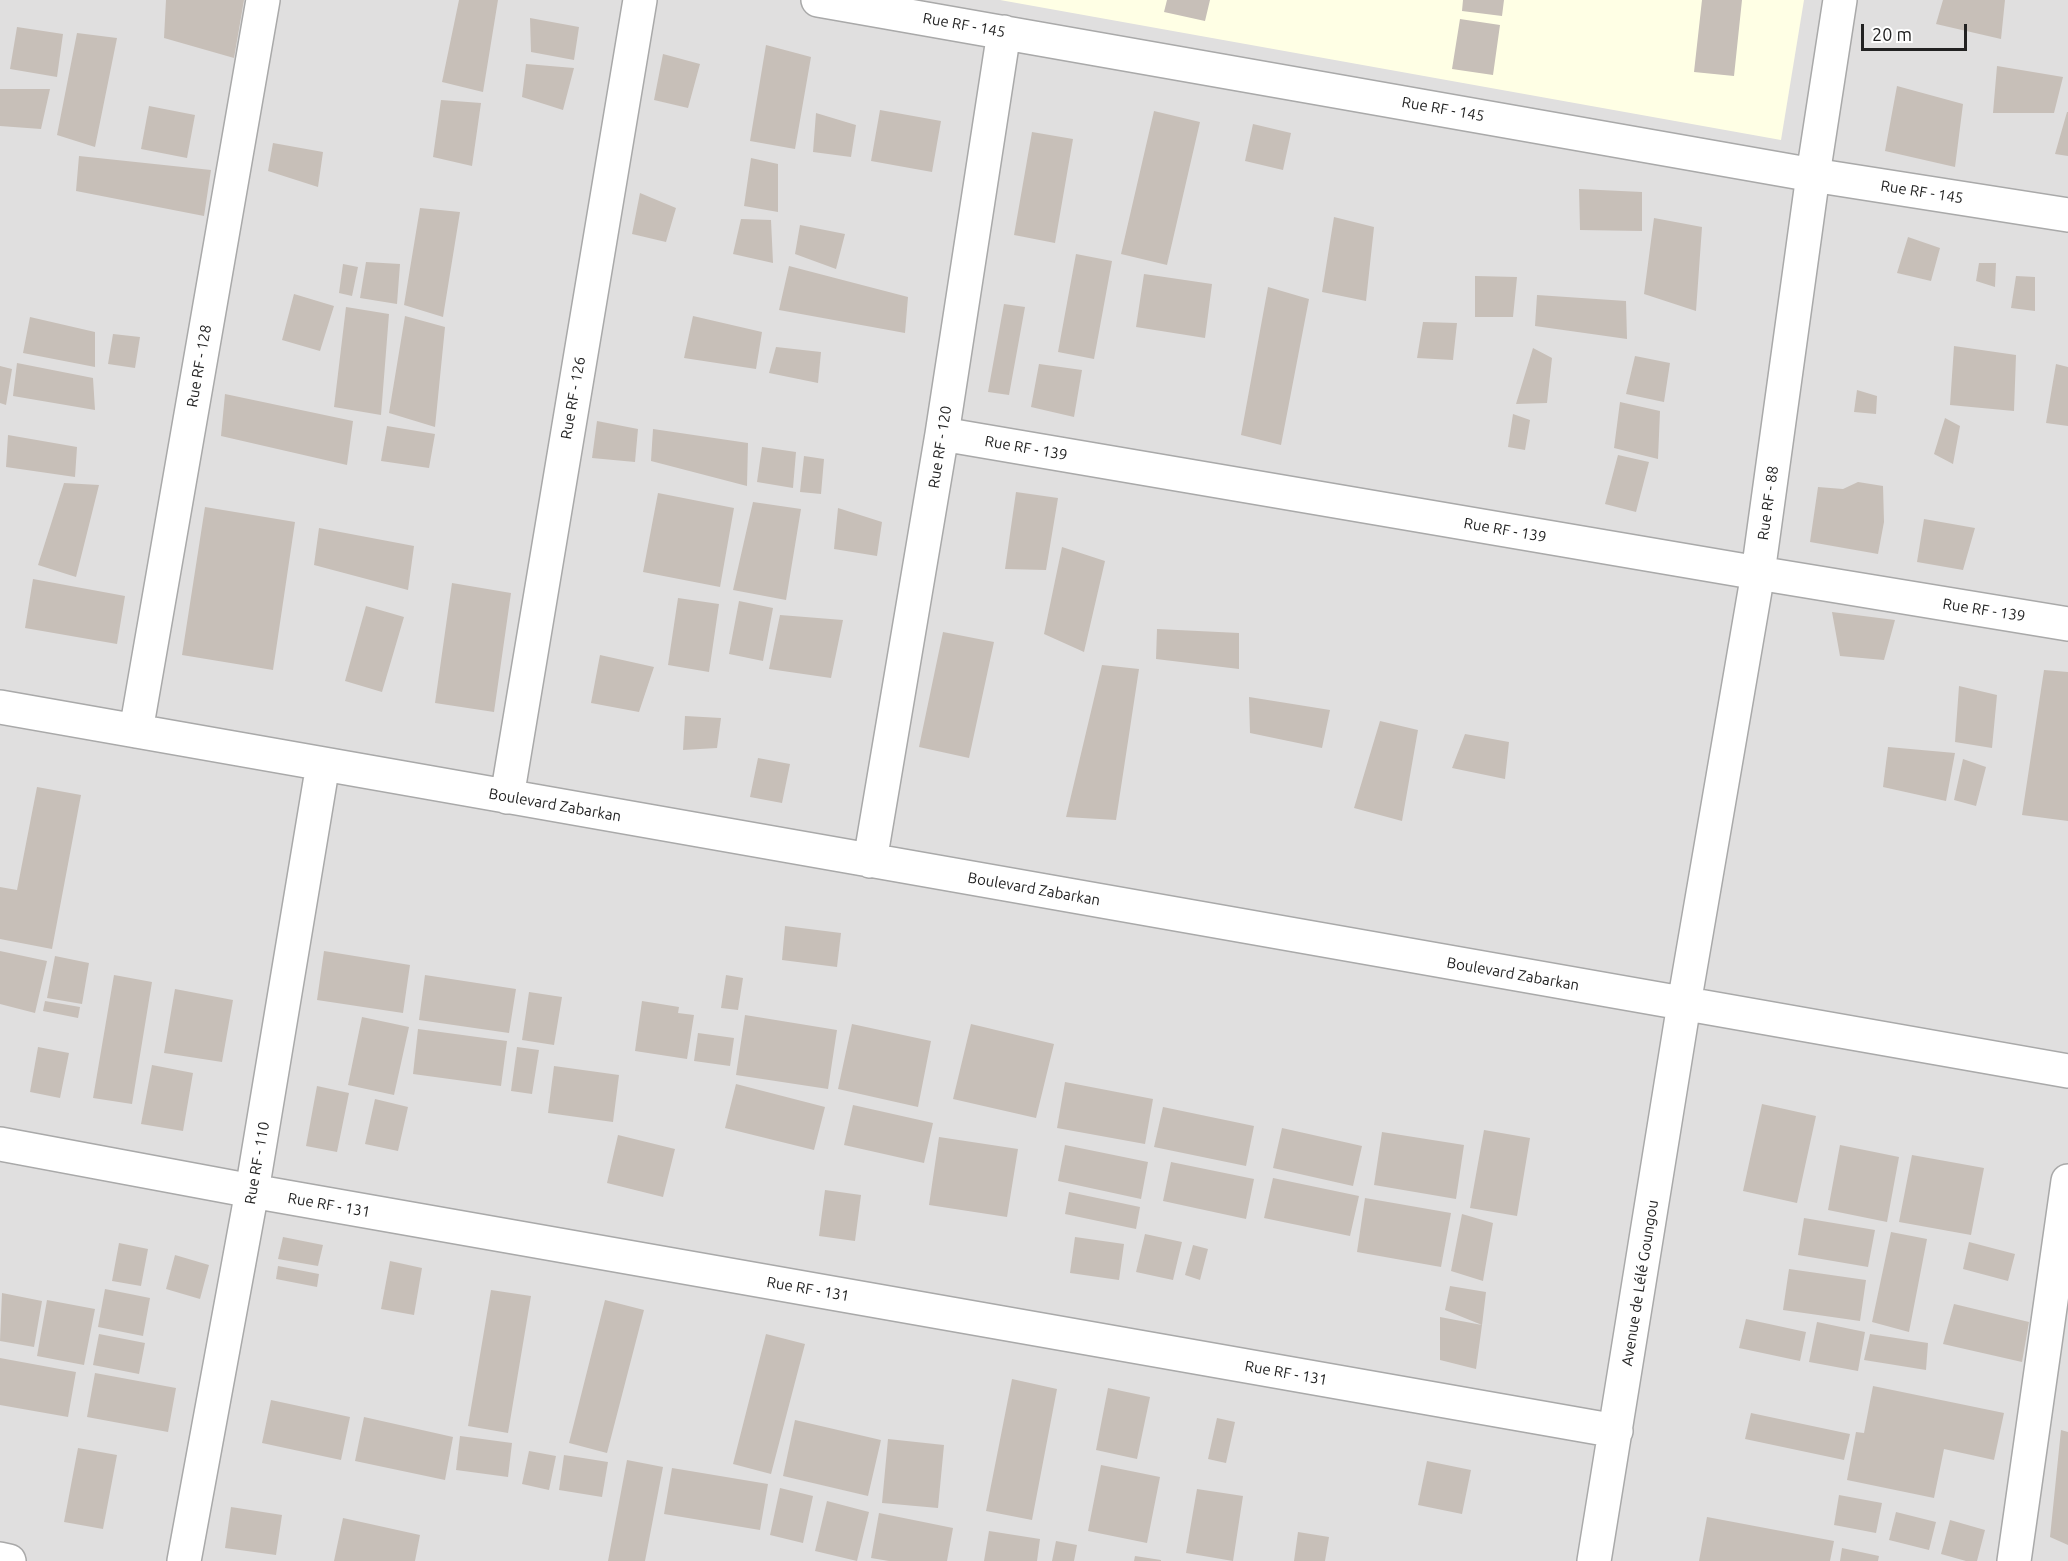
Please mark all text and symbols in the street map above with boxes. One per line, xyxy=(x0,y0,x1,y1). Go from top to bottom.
street label: Rue RF - 145 xyxy=(921,9,1007,41)
scale bar xyxy=(1864,12,1970,50)
text: 20 m xyxy=(1872,24,1912,44)
street label: Rue RF - 145 xyxy=(1400,93,1486,125)
street label: Rue RF - 145 xyxy=(1879,177,1965,207)
street label: Rue RF - 128 xyxy=(183,323,215,409)
street label: Rue RF - 126 xyxy=(557,355,589,441)
street label: Rue RF - 120 xyxy=(925,404,955,490)
street label: Rue RF - 139 xyxy=(983,432,1069,464)
street label: Rue RF - 88 xyxy=(1754,465,1782,541)
street label: Rue RF - 139 xyxy=(1462,514,1548,546)
street label: Rue RF - 139 xyxy=(1941,595,2027,625)
street label: Boulevard Zabarkan xyxy=(487,784,623,826)
street label: Boulevard Zabarkan xyxy=(966,868,1102,910)
street label: Boulevard Zabarkan xyxy=(1445,953,1581,995)
street label: Rue RF - 110 xyxy=(241,1120,273,1206)
street label: Rue RF - 131 xyxy=(286,1189,372,1221)
street label: Avenue de Lélé Goungou xyxy=(1618,1199,1662,1367)
street label: Rue RF - 131 xyxy=(765,1273,851,1305)
street label: Rue RF - 131 xyxy=(1243,1357,1329,1389)

